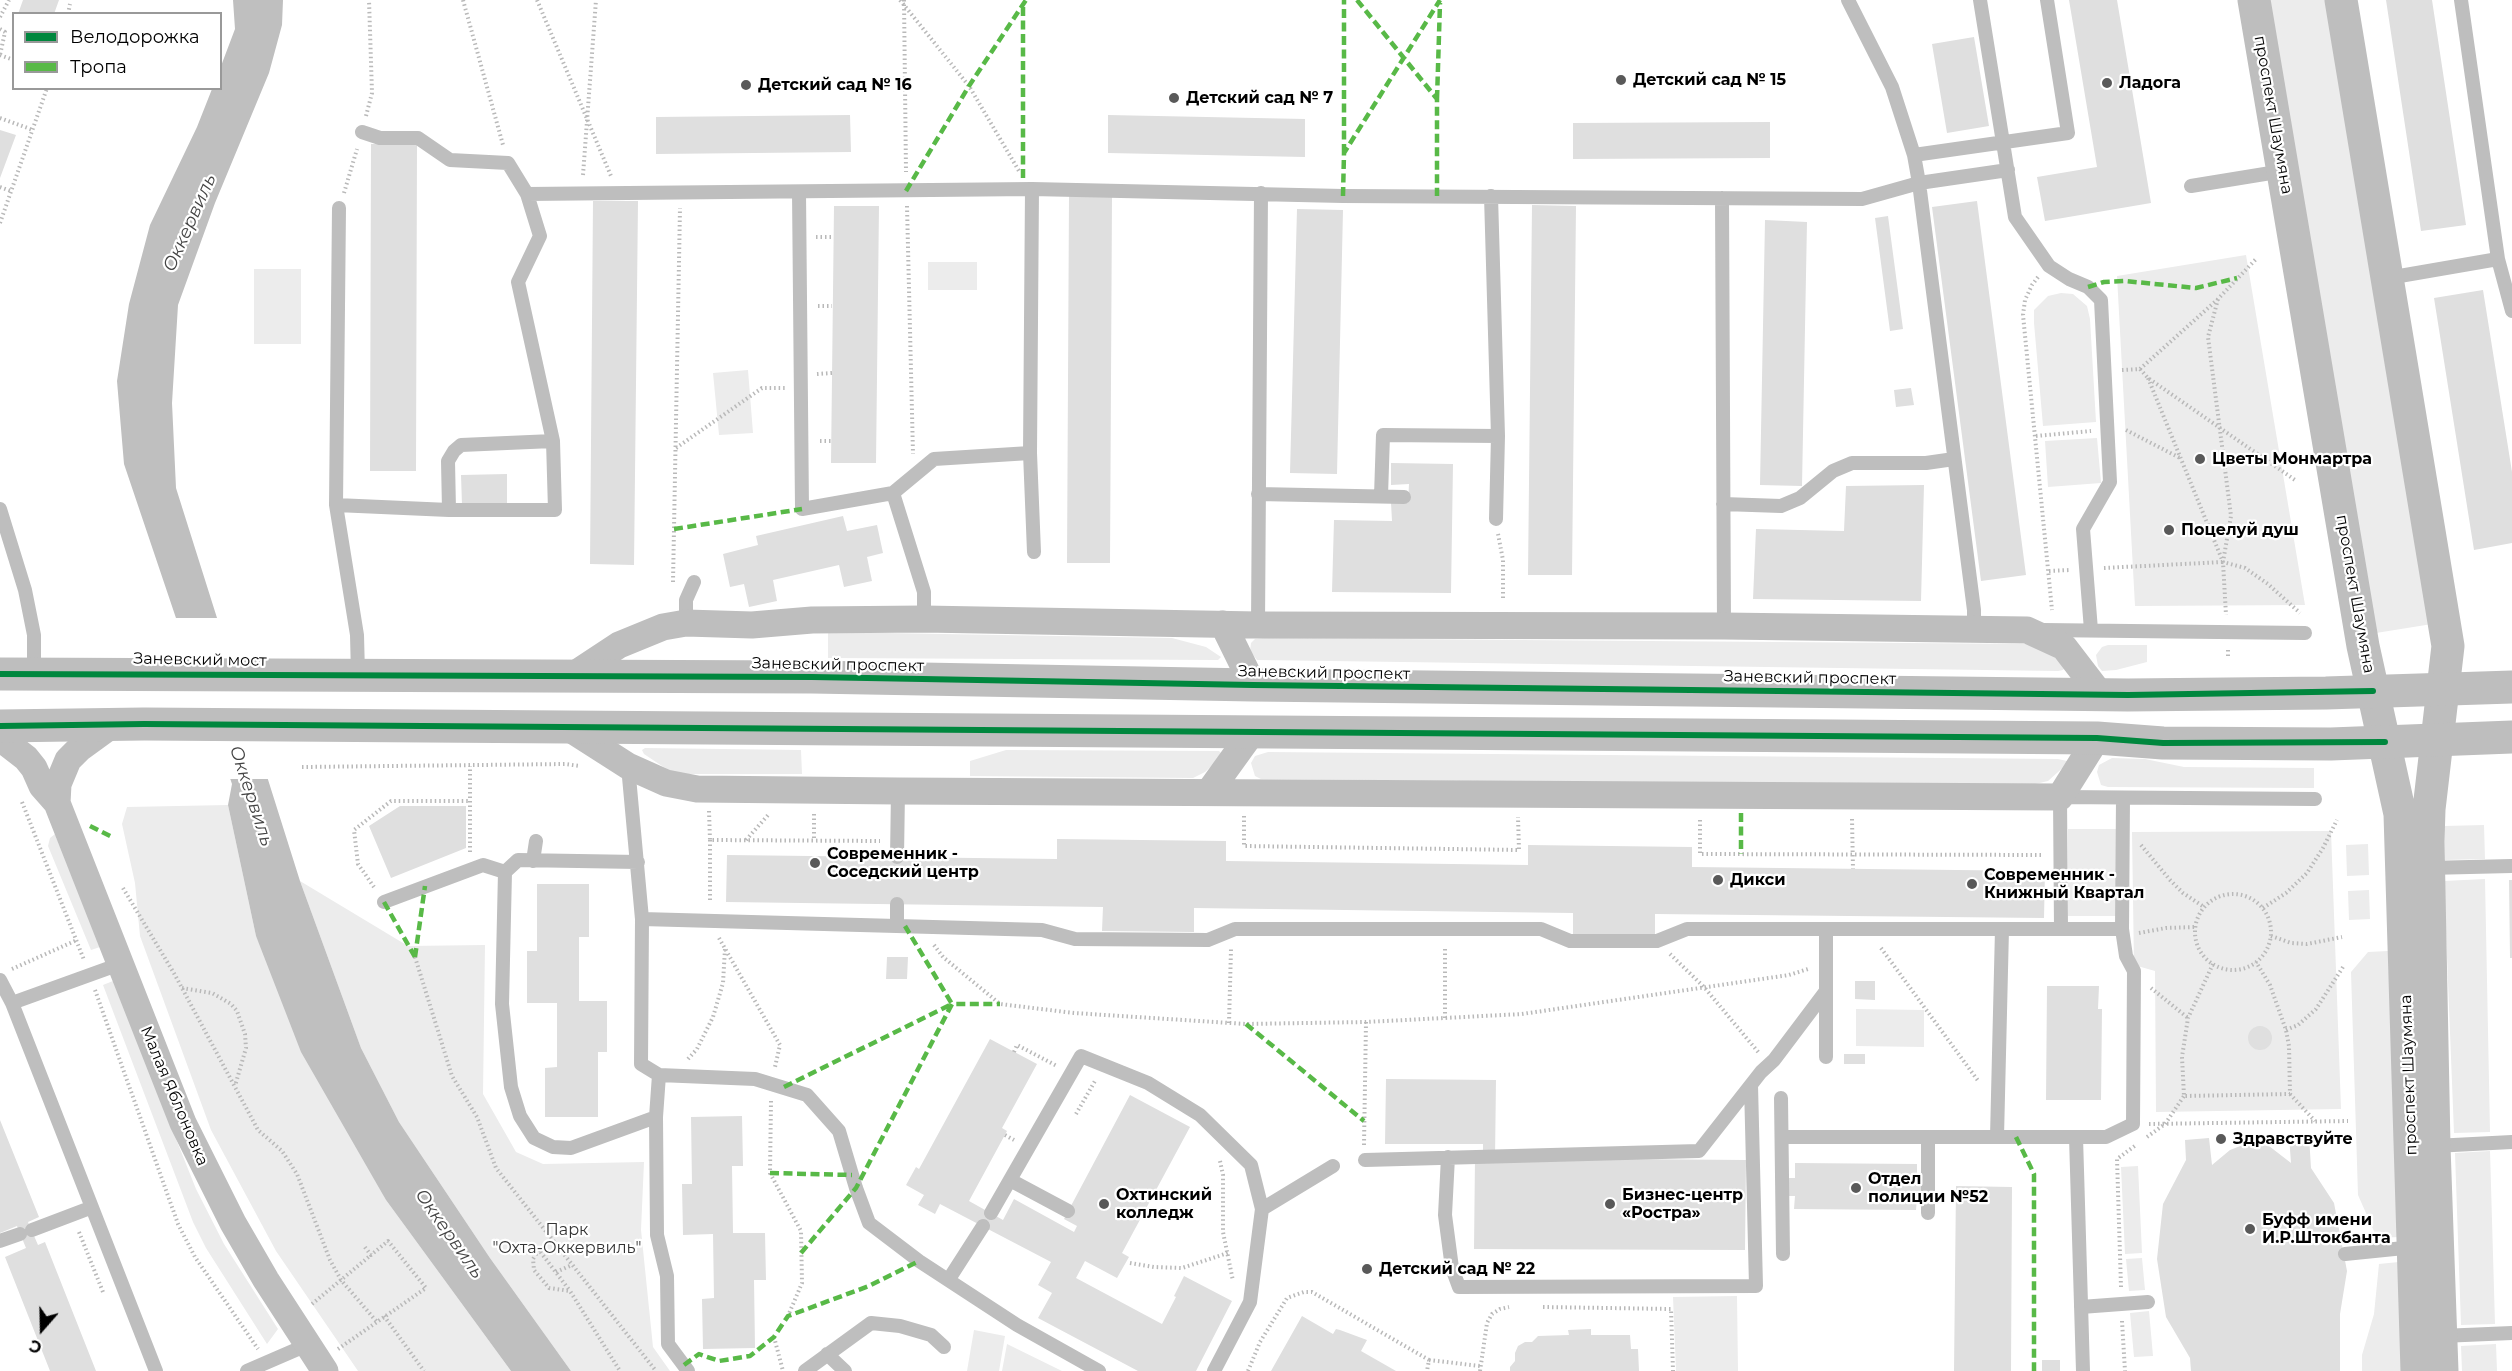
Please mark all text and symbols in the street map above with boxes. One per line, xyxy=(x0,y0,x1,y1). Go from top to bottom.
legend xyxy=(12,12,222,90)
text: Велодорожка xyxy=(70,26,199,48)
street label: проспект Шаумяна xyxy=(2250,34,2296,196)
text: Тропа xyxy=(70,56,127,78)
place label: Детский сад № 15 xyxy=(1633,70,1786,90)
marker: Детский сад № 15 xyxy=(1614,73,1628,87)
place label: Ладога xyxy=(2119,73,2181,93)
place label: Детский сад № 16 xyxy=(758,75,912,95)
marker: Ладога xyxy=(2100,76,2114,90)
marker: Детский сад № 16 xyxy=(739,78,753,92)
place label: Детский сад № 7 xyxy=(1186,88,1333,108)
marker: Детский сад № 7 xyxy=(1167,91,1181,105)
water label: Оккервиль xyxy=(159,171,221,275)
place label: Цветы Монмартра xyxy=(2212,449,2372,469)
marker: Цветы Монмартра xyxy=(2193,452,2207,466)
street label: проспект Шаумяна xyxy=(2332,513,2378,675)
place label: Поцелуй душ xyxy=(2181,520,2299,540)
marker: Поцелуй душ xyxy=(2162,523,2176,537)
street label: Заневский мост xyxy=(133,649,267,671)
street label: Заневский проспект xyxy=(752,654,924,676)
street label: Заневский проспект xyxy=(1238,662,1410,684)
street label: Заневский проспект xyxy=(1724,667,1896,689)
water label: Оккервиль xyxy=(225,743,277,849)
place label: Современник - Соседский центр xyxy=(827,844,979,882)
marker: Современник - Соседский центр xyxy=(808,856,822,870)
place label: Современник - Книжный Квартал xyxy=(1984,865,2144,903)
place label: Дикси xyxy=(1730,870,1786,890)
marker: Дикси xyxy=(1711,873,1725,887)
marker: Современник - Книжный Квартал xyxy=(1965,877,1979,891)
street label: проспект Шаумяна xyxy=(2397,994,2421,1156)
street label: Малая Яблоновка xyxy=(136,1023,212,1169)
place label: Здравствуйте xyxy=(2233,1129,2353,1149)
marker: Здравствуйте xyxy=(2214,1132,2228,1146)
place label: Отдел полиции №52 xyxy=(1868,1169,1988,1207)
marker: Отдел полиции №52 xyxy=(1849,1181,1863,1195)
water label: Оккервиль xyxy=(410,1185,488,1283)
place label: Охтинский колледж xyxy=(1116,1185,1212,1223)
place label: Бизнес-центр «Ростра» xyxy=(1622,1185,1743,1223)
marker: Охтинский колледж xyxy=(1097,1197,1111,1211)
marker: Бизнес-центр «Ростра» xyxy=(1603,1197,1617,1211)
place label: Буфф имени И.Р.Штокбанта xyxy=(2262,1210,2391,1248)
park label: Парк "Охта-Оккервиль" xyxy=(492,1220,642,1258)
marker: Буфф имени И.Р.Штокбанта xyxy=(2243,1222,2257,1236)
place label: Детский сад № 22 xyxy=(1379,1259,1535,1279)
marker: Детский сад № 22 xyxy=(1360,1262,1374,1276)
north arrow xyxy=(12,1299,72,1359)
text: С xyxy=(27,1335,44,1357)

